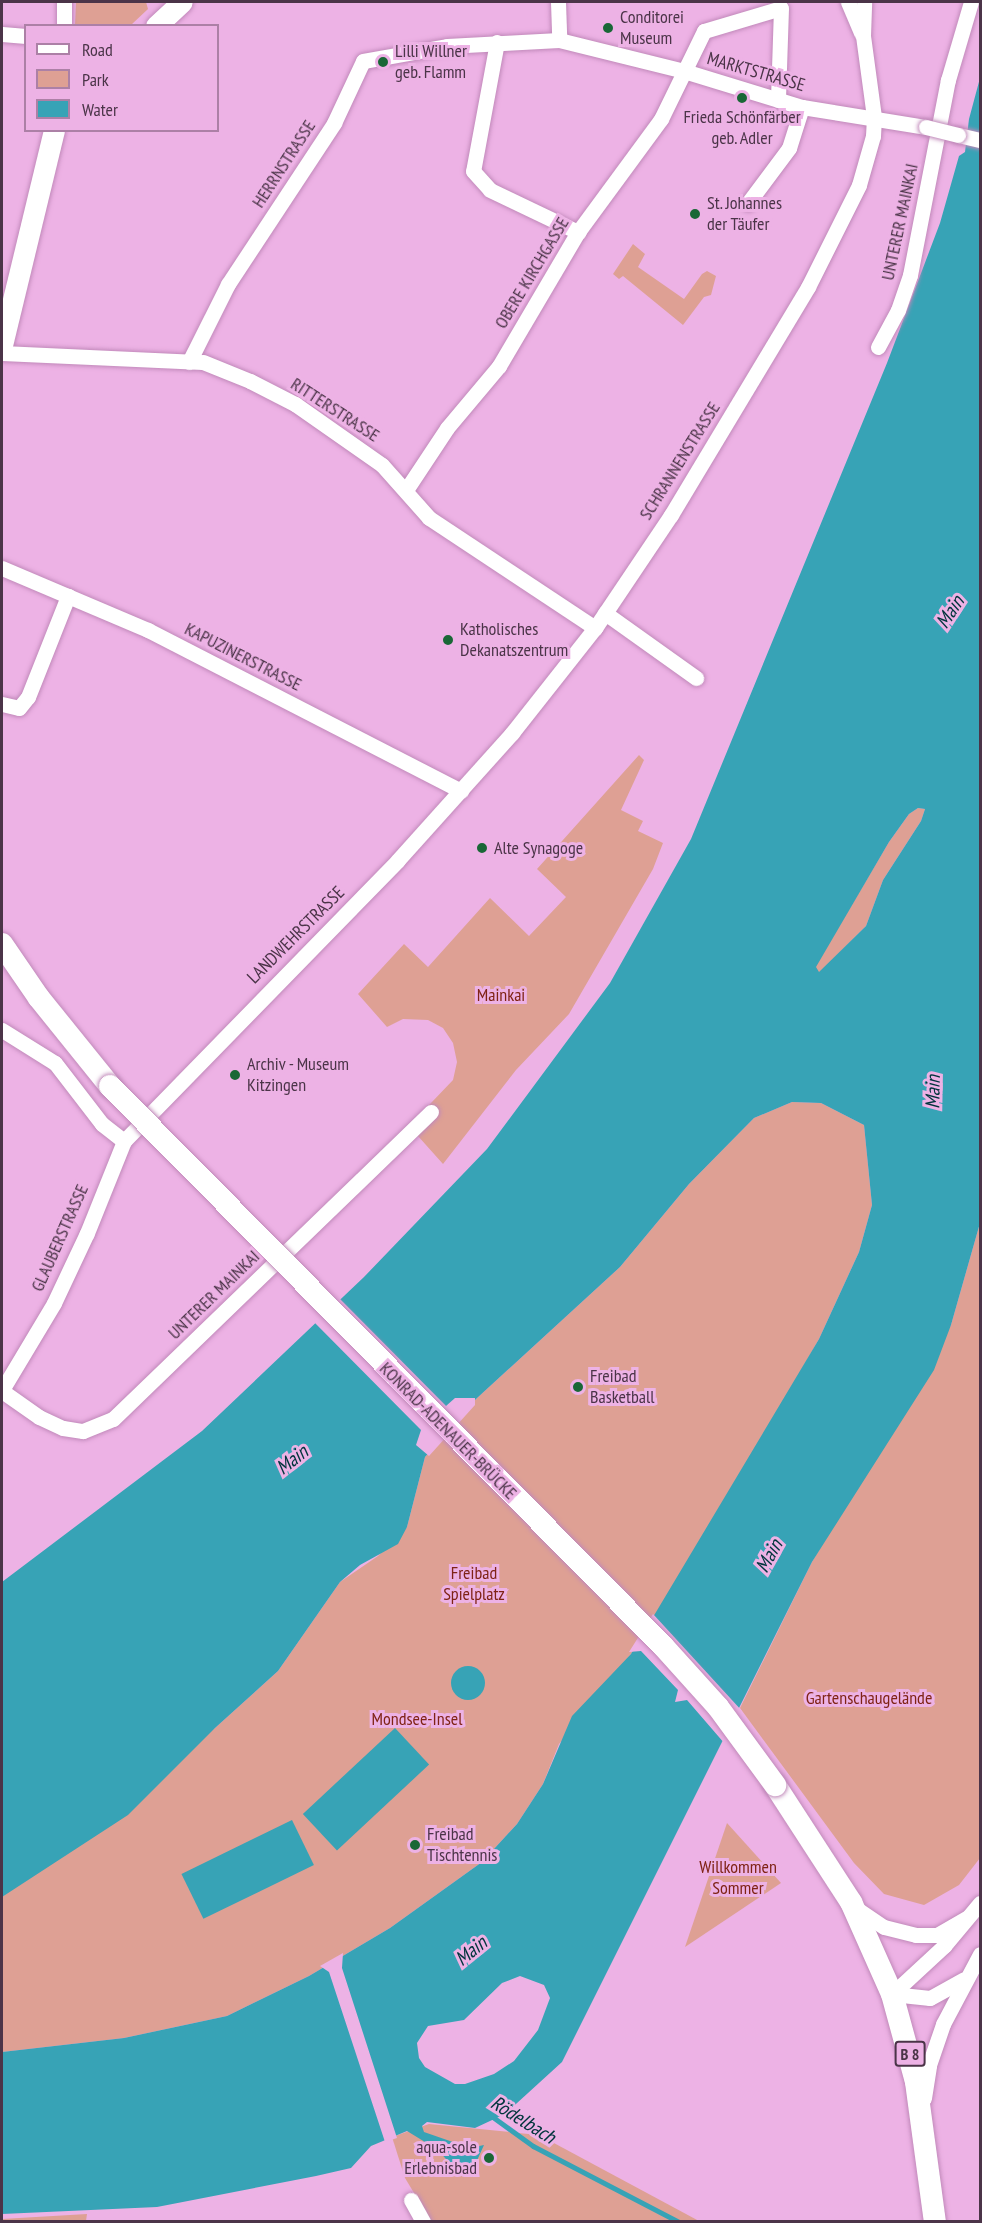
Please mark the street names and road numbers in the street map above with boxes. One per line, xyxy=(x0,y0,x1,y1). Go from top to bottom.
street label: MARKTSTRASSE xyxy=(705,48,807,96)
street label: HERRNSTRASSE xyxy=(248,116,320,212)
street label: UNTERER MAINKAI xyxy=(877,162,923,282)
street label: OBERE KIRCHGASSE xyxy=(490,213,574,333)
street label: RITTERSTRASSE xyxy=(287,373,383,447)
street label: SCHRANNENSTRASSE xyxy=(635,398,725,524)
street label: KAPUZINERSTRASSE xyxy=(181,618,305,696)
street label: LANDWEHRSTRASSE xyxy=(243,882,349,988)
street label: GLAUBERSTRASSE xyxy=(27,1181,93,1295)
street label: UNTERER MAINKAI xyxy=(164,1246,264,1344)
street label: KONRAD-ADENAUER-BRÜCKE xyxy=(375,1358,521,1504)
road number: B 8 xyxy=(894,2041,926,2067)

